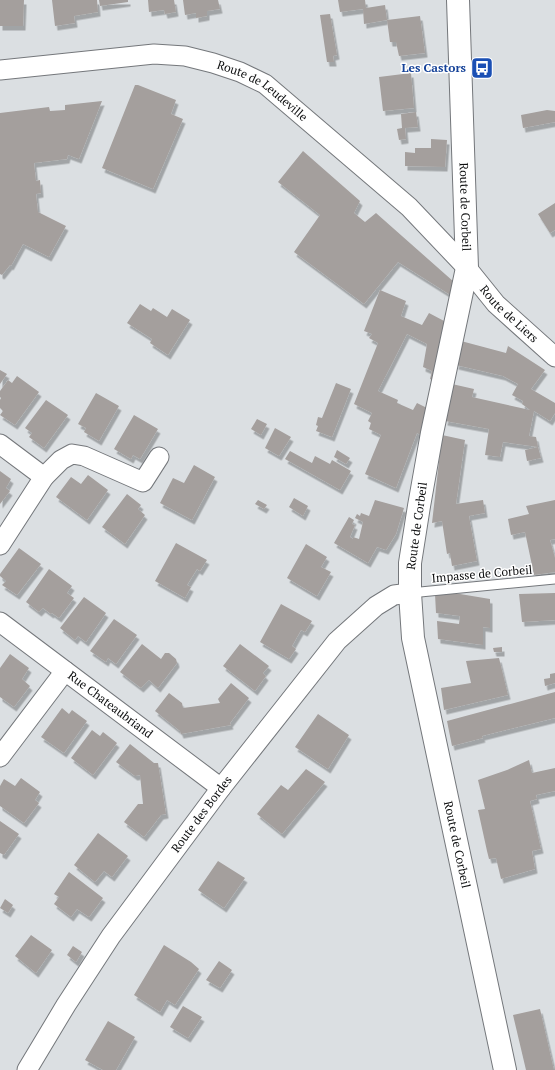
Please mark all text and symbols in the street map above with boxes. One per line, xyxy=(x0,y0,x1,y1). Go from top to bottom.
bus stop icon: Les Castors xyxy=(469,55,495,81)
street label: Route de Leudeville xyxy=(215,57,311,124)
place label: Les Castors xyxy=(401,60,467,75)
street label: Route de Corbeil xyxy=(456,162,474,252)
street label: Route de Liers xyxy=(477,282,542,346)
street label: Route de Corbeil xyxy=(403,481,430,571)
street label: Impasse de Corbeil xyxy=(431,562,533,585)
street label: Rue Chateaubriand xyxy=(65,668,156,741)
street label: Route des Bordes xyxy=(168,773,235,855)
street label: Route de Corbeil xyxy=(441,800,474,890)

